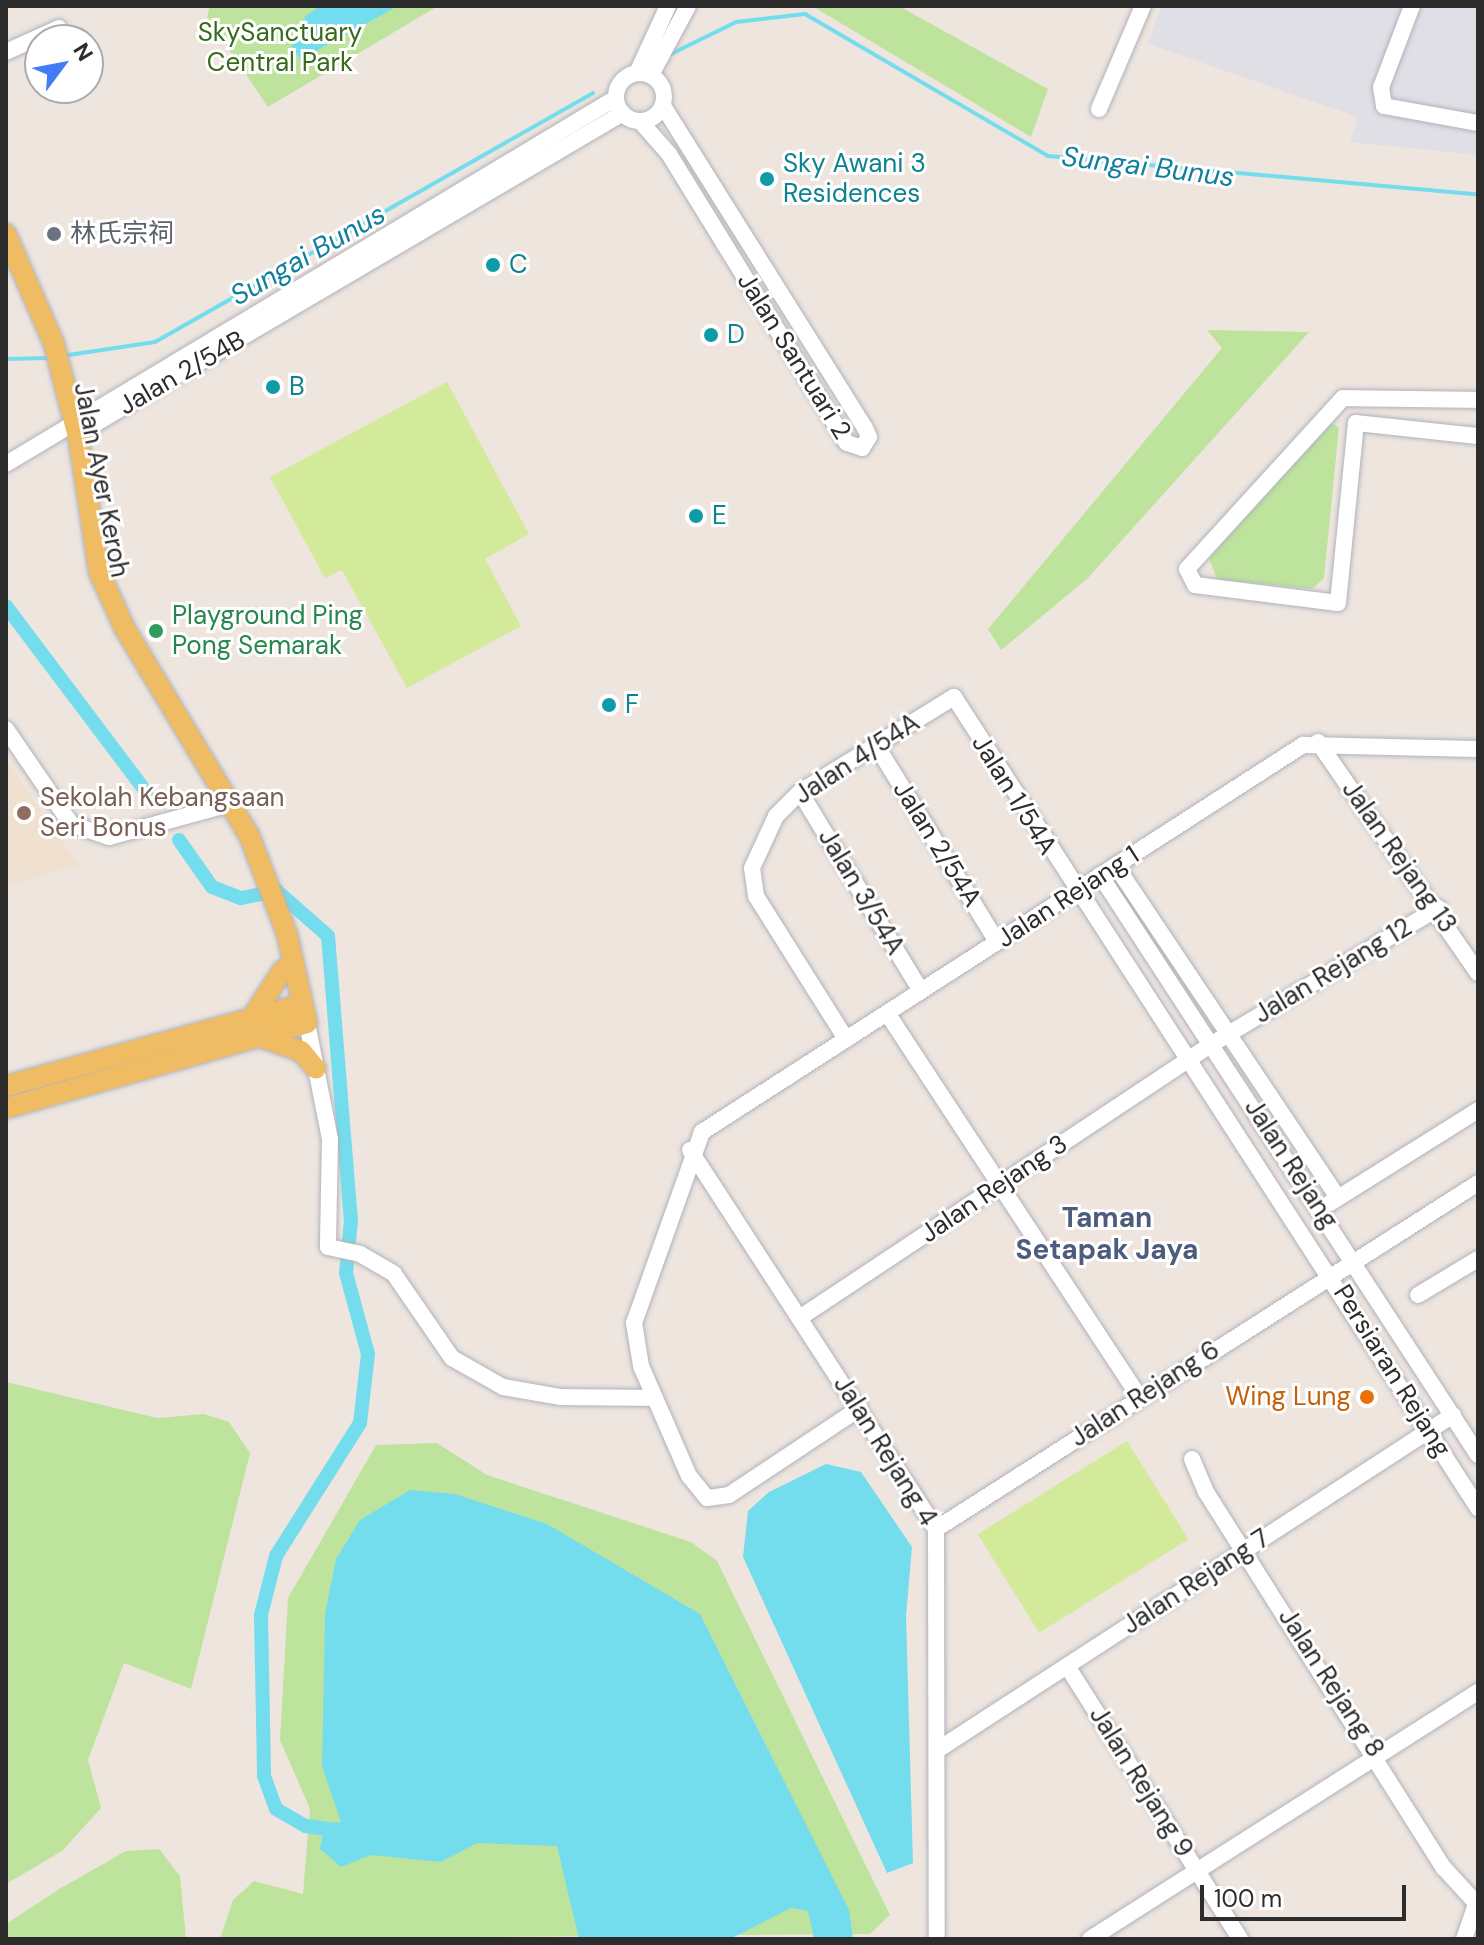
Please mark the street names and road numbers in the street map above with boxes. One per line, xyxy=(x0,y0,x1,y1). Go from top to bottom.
street label: Jalan Santuari 2 xyxy=(730,267,858,445)
street label: Jalan 2/54B xyxy=(113,324,251,422)
street label: Jalan Ayer Keroh xyxy=(67,380,135,580)
street label: Jalan 4/54A xyxy=(789,707,925,811)
street label: Jalan 1/54A xyxy=(965,729,1063,861)
street label: Jalan 2/54A xyxy=(886,775,988,913)
street label: Jalan Rejang 13 xyxy=(1335,775,1463,939)
street label: Jalan 3/54A xyxy=(811,823,911,961)
street label: Jalan Rejang 1 xyxy=(991,839,1145,955)
street label: Jalan Rejang 12 xyxy=(1249,912,1417,1030)
street label: Jalan Rejang xyxy=(1238,1093,1344,1235)
street label: Jalan Rejang 3 xyxy=(915,1128,1073,1250)
street label: Persiaran Rejang xyxy=(1327,1279,1457,1463)
street label: Jalan Rejang 6 xyxy=(1065,1334,1225,1454)
street label: Jalan Rejang 4 xyxy=(826,1370,944,1532)
street label: Jalan Rejang 7 xyxy=(1117,1523,1275,1641)
street label: Jalan Rejang 8 xyxy=(1271,1603,1391,1763)
street label: Jalan Rejang 9 xyxy=(1082,1701,1200,1863)

